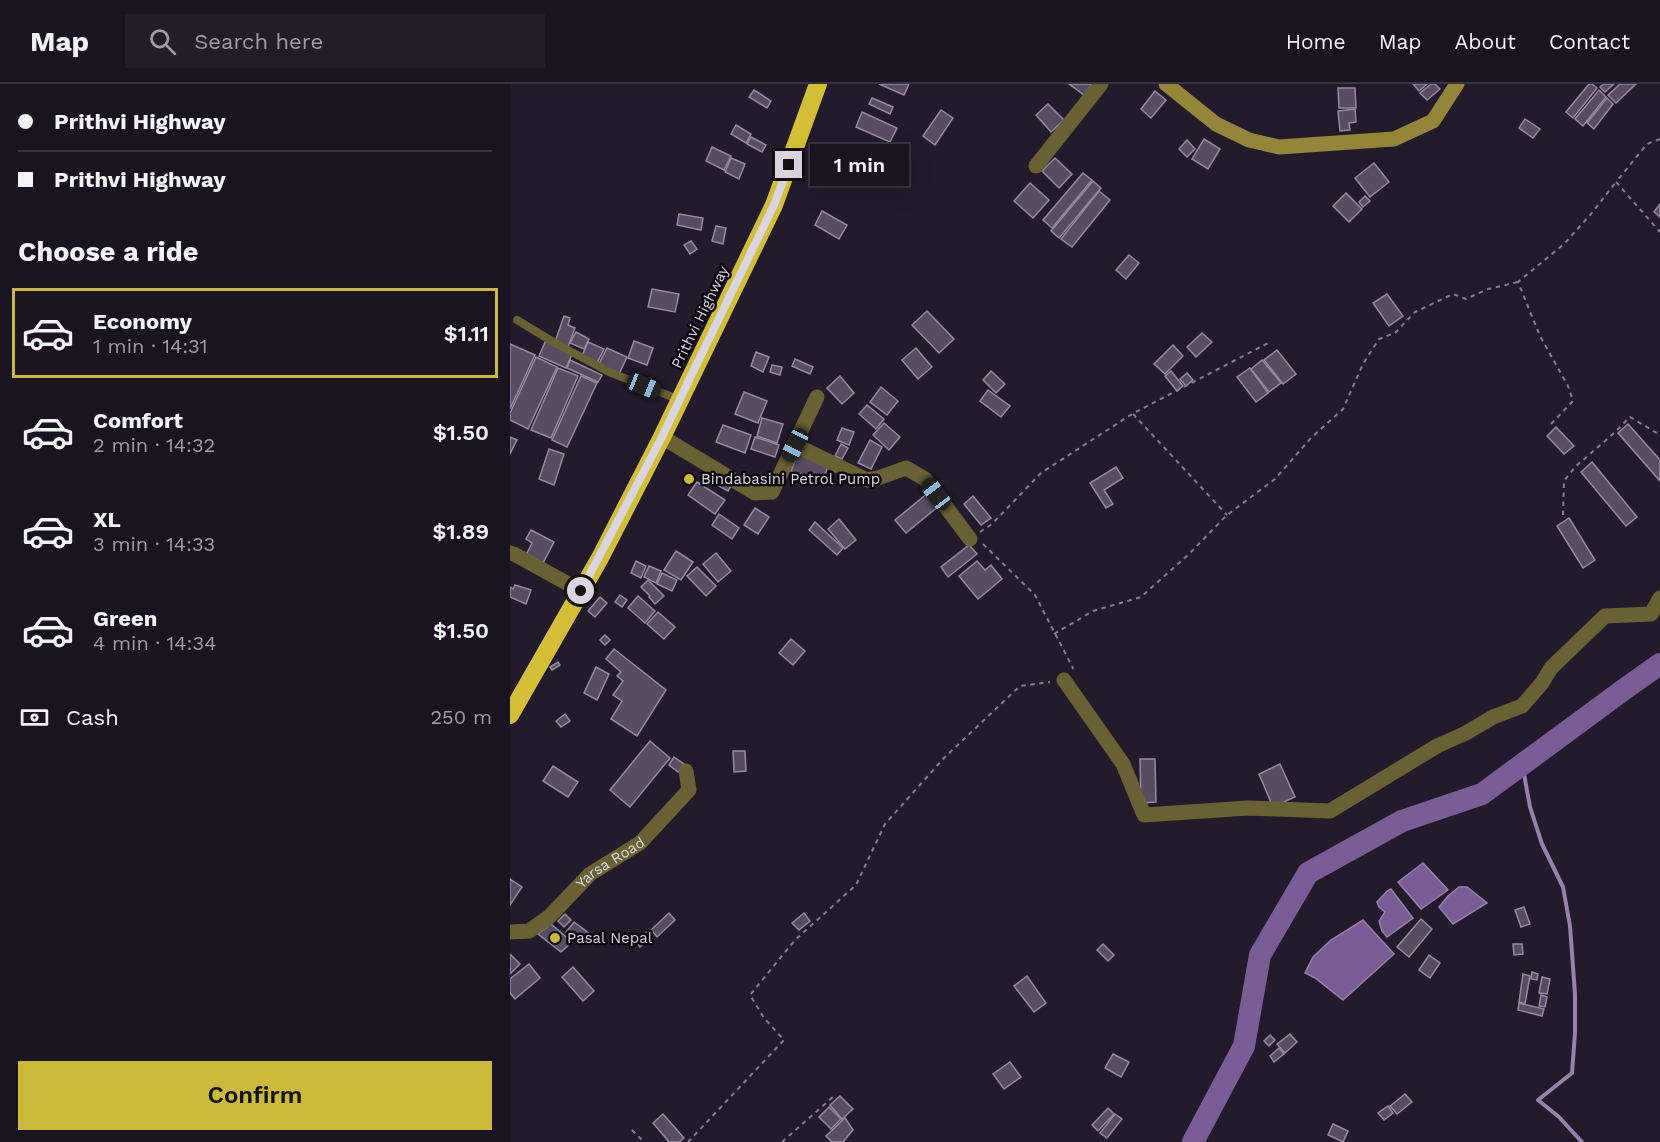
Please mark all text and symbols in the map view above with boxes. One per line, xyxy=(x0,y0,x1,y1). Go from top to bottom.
search box xyxy=(125,14,545,68)
text: Map xyxy=(30,25,89,58)
icon: search xyxy=(146,25,179,58)
text: Search here xyxy=(194,29,323,54)
text: Home xyxy=(1286,29,1346,54)
text: Map xyxy=(1379,29,1422,54)
text: About xyxy=(1455,29,1516,54)
text: Contact xyxy=(1549,29,1630,54)
text: Prithvi Highway xyxy=(54,109,226,134)
callout: 1 min xyxy=(810,144,909,186)
route end xyxy=(775,151,802,178)
text: 1 min xyxy=(834,153,885,177)
text: Prithvi Highway xyxy=(54,167,226,192)
text: Choose a ride xyxy=(18,236,198,268)
street label: Prithvi Highway xyxy=(667,263,733,371)
icon: car xyxy=(21,306,75,360)
text: Economy xyxy=(93,309,192,334)
text: $1.11 xyxy=(444,321,489,346)
text: 1 min · 14:31 xyxy=(93,334,208,358)
car xyxy=(624,371,664,401)
icon: car xyxy=(21,405,75,459)
text: Comfort xyxy=(93,408,183,433)
text: $1.50 xyxy=(433,420,489,445)
car xyxy=(779,425,811,465)
text: 2 min · 14:32 xyxy=(93,433,215,457)
place label: Bindabasini Petrol Pump xyxy=(701,470,880,488)
marker: Bindabasini Petrol Pump xyxy=(682,472,696,486)
car xyxy=(918,474,954,514)
icon: car xyxy=(21,504,75,558)
text: XL xyxy=(93,507,121,532)
text: $1.89 xyxy=(432,519,489,544)
text: 3 min · 14:33 xyxy=(93,532,215,556)
route start xyxy=(567,577,594,604)
icon: car xyxy=(21,603,75,657)
text: Green xyxy=(93,606,157,631)
text: $1.50 xyxy=(433,618,489,643)
text: 4 min · 14:34 xyxy=(93,631,216,655)
icon: cash xyxy=(18,701,51,734)
text: Cash xyxy=(66,705,119,730)
text: 250 m xyxy=(430,705,492,729)
street label: Yarsa Road xyxy=(572,833,648,892)
place label: Pasal Nepal xyxy=(567,929,653,947)
marker: Pasal Nepal xyxy=(548,931,562,945)
button: Confirm xyxy=(18,1061,492,1130)

